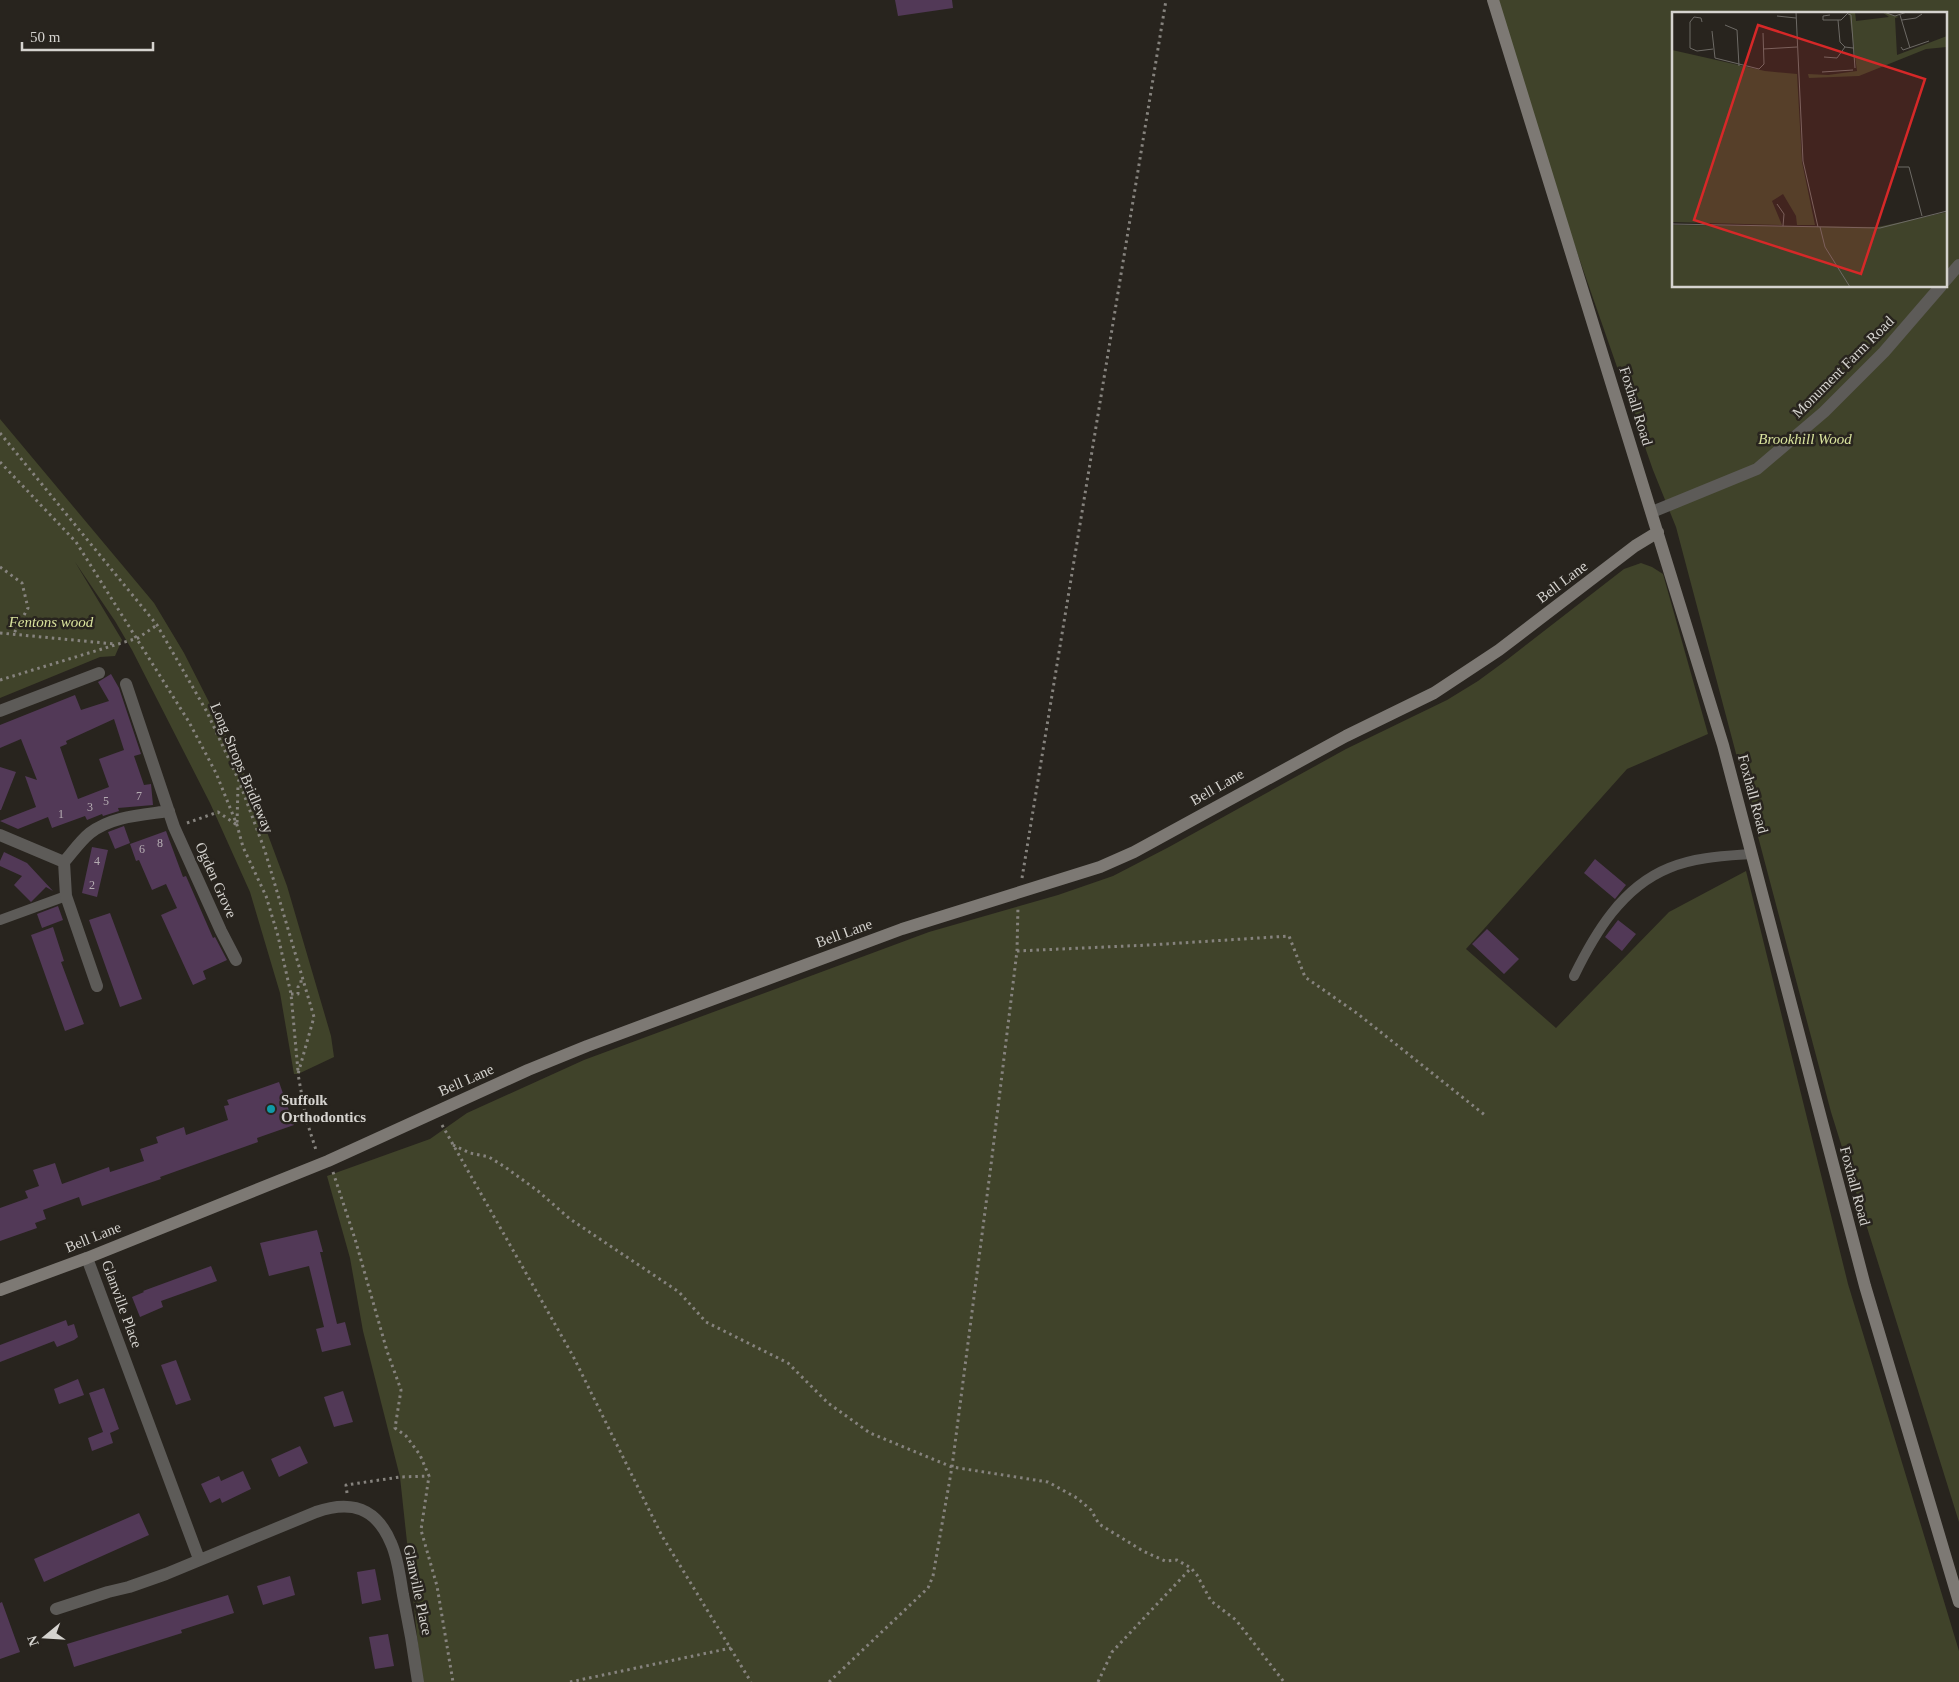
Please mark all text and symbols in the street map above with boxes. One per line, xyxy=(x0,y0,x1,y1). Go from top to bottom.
inset map xyxy=(1672,12,1946,288)
scale bar xyxy=(22,20,154,52)
text: 50 m xyxy=(30,29,61,45)
street label: Monument Farm Road xyxy=(1789,313,1897,421)
street label: Foxhall Road xyxy=(1616,365,1656,448)
park label: Brookhill Wood xyxy=(1758,431,1852,447)
street label: Bell Lane xyxy=(1534,558,1591,606)
park label: Fentons wood xyxy=(8,614,94,630)
street label: Long Strops Bridleway xyxy=(207,700,277,836)
street label: Foxhall Road xyxy=(1735,753,1771,836)
street label: Bell Lane xyxy=(1188,765,1247,809)
house number: 7 xyxy=(136,789,142,803)
house number: 5 xyxy=(103,794,109,808)
house number: 3 xyxy=(87,800,93,814)
house number: 1 xyxy=(58,807,64,821)
house number: 8 xyxy=(157,836,163,850)
street label: Ogden Grove xyxy=(192,840,240,921)
house number: 6 xyxy=(139,842,145,856)
house number: 4 xyxy=(94,854,100,868)
house number: 2 xyxy=(89,878,95,892)
street label: Bell Lane xyxy=(814,915,875,951)
street label: Bell Lane xyxy=(436,1061,496,1099)
place label: Suffolk Orthodontics xyxy=(281,1092,366,1125)
marker: Suffolk Orthodontics xyxy=(265,1103,277,1115)
street label: Foxhall Road xyxy=(1837,1145,1873,1228)
street label: Bell Lane xyxy=(63,1218,124,1255)
street label: Glanville Place xyxy=(99,1258,145,1350)
street label: Glanville Place xyxy=(401,1543,435,1637)
north arrow xyxy=(20,1612,70,1662)
text: N xyxy=(24,1634,42,1648)

